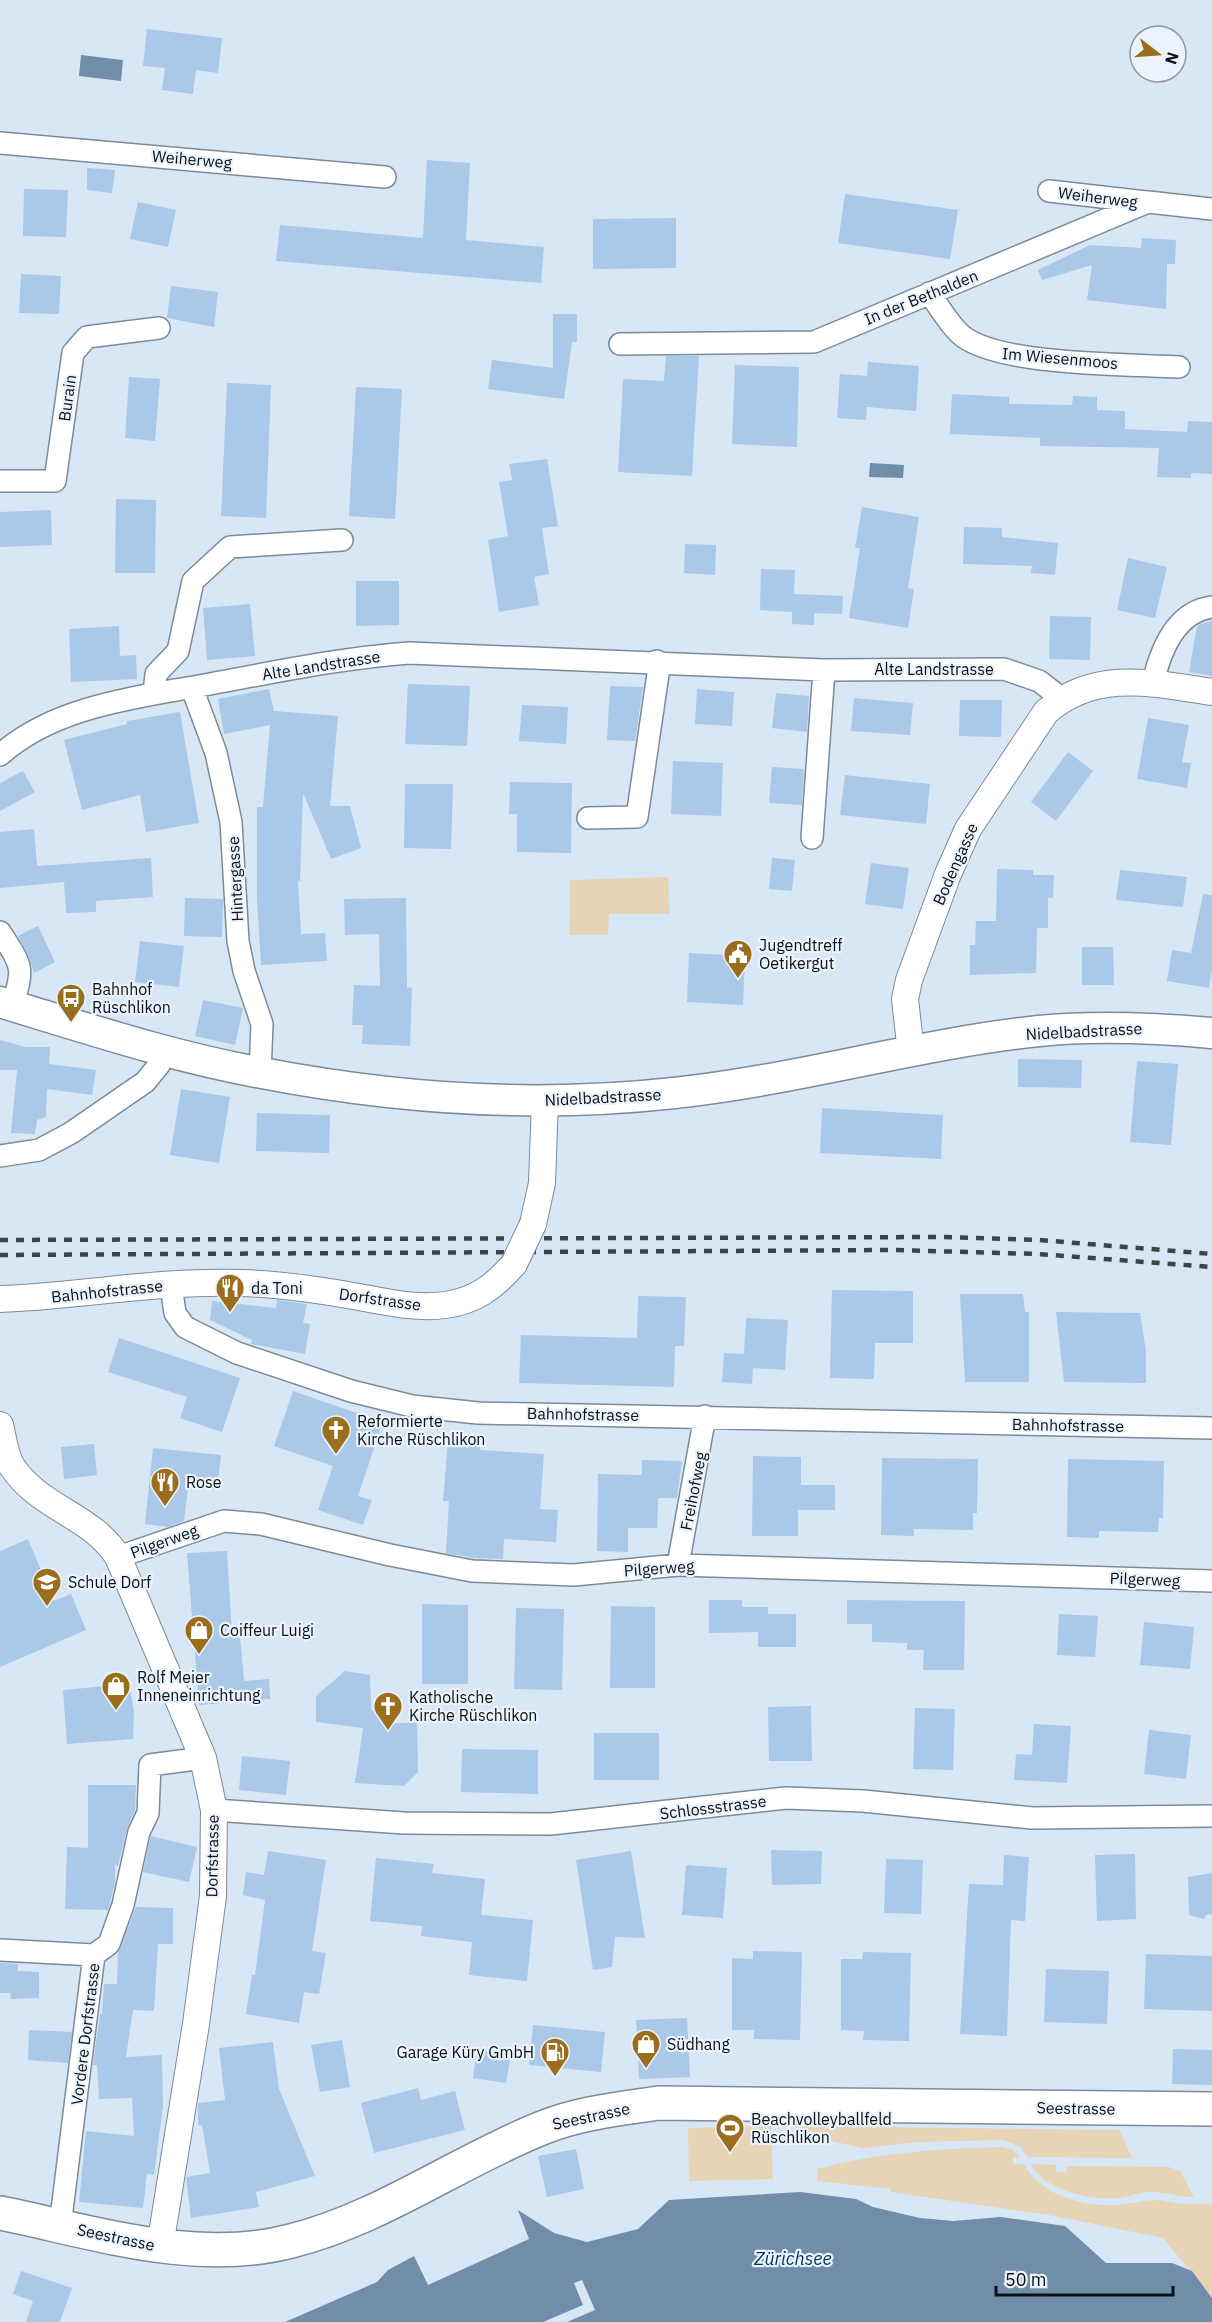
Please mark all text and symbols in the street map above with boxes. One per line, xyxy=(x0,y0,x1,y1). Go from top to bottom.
north arrow xyxy=(1128,24,1188,84)
text: N xyxy=(1161,50,1184,67)
street label: Weiherweg xyxy=(151,146,233,172)
street label: Weiherweg xyxy=(1057,182,1139,212)
street label: In der Bethalden xyxy=(861,265,981,329)
street label: Im Wiesenmoos xyxy=(1001,343,1119,373)
street label: Burain xyxy=(54,373,80,423)
street label: Alte Landstrasse xyxy=(260,646,382,684)
street label: Alte Landstrasse xyxy=(874,659,994,679)
street label: Bodengasse xyxy=(928,820,982,908)
street label: Hintergasse xyxy=(223,836,247,922)
place label: Jugendtreff Oetikergut xyxy=(759,935,842,973)
public building icon: Jugendtreff Oetikergut xyxy=(722,938,754,980)
place label: Bahnhof Rüschlikon xyxy=(92,979,171,1017)
bus stop icon: Bahnhof Rüschlikon xyxy=(55,982,87,1024)
street label: Nidelbadstrasse xyxy=(1025,1018,1143,1044)
street label: Nidelbadstrasse xyxy=(544,1084,662,1110)
restaurant icon: da Toni xyxy=(214,1272,246,1314)
street label: Bahnhofstrasse xyxy=(50,1275,164,1307)
place label: da Toni xyxy=(251,1278,303,1298)
street label: Dorfstrasse xyxy=(338,1283,423,1315)
street label: Bahnhofstrasse xyxy=(527,1403,639,1425)
place label: Reformierte Kirche Rüschlikon xyxy=(357,1411,485,1449)
church icon: Reformierte Kirche Rüschlikon xyxy=(320,1414,352,1456)
street label: Bahnhofstrasse xyxy=(1012,1414,1124,1436)
street label: Freihofweg xyxy=(676,1449,711,1532)
restaurant icon: Rose xyxy=(149,1466,181,1508)
place label: Rose xyxy=(186,1472,222,1492)
street label: Pilgerweg xyxy=(127,1519,201,1562)
street label: Pilgerweg xyxy=(623,1556,695,1580)
school or university icon: Schule Dorf xyxy=(31,1566,63,1608)
street label: Pilgerweg xyxy=(1109,1568,1181,1590)
place label: Schule Dorf xyxy=(68,1572,151,1592)
shop icon: Coiffeur Luigi xyxy=(183,1614,215,1656)
place label: Coiffeur Luigi xyxy=(220,1620,314,1640)
place label: Rolf Meier Inneneinrichtung xyxy=(137,1667,261,1705)
shop icon: Rolf Meier Inneneinrichtung xyxy=(100,1670,132,1712)
place label: Katholische Kirche Rüschlikon xyxy=(409,1687,537,1725)
church icon: Katholische Kirche Rüschlikon xyxy=(372,1690,404,1732)
street label: Schlossstrasse xyxy=(659,1791,768,1823)
street label: Dorfstrasse xyxy=(201,1814,223,1898)
street label: Vordere Dorfstrasse xyxy=(66,1962,104,2106)
shop icon: Südhang xyxy=(630,2028,662,2070)
place label: Südhang xyxy=(667,2034,730,2054)
fuel station icon: Garage Küry GmbH xyxy=(539,2036,571,2078)
place label: Garage Küry GmbH xyxy=(397,2042,534,2062)
street label: Seestrasse xyxy=(1036,2097,1116,2119)
street label: Seestrasse xyxy=(550,2098,632,2134)
place label: Beachvolleyballfeld Rüschlikon xyxy=(751,2109,892,2147)
sports icon: Beachvolleyballfeld Rüschlikon xyxy=(714,2112,746,2154)
street label: Seestrasse xyxy=(75,2219,157,2255)
water label: Zürichsee xyxy=(753,2247,832,2270)
scale bar xyxy=(996,2259,1173,2297)
text: 50 m xyxy=(1005,2268,1047,2291)

